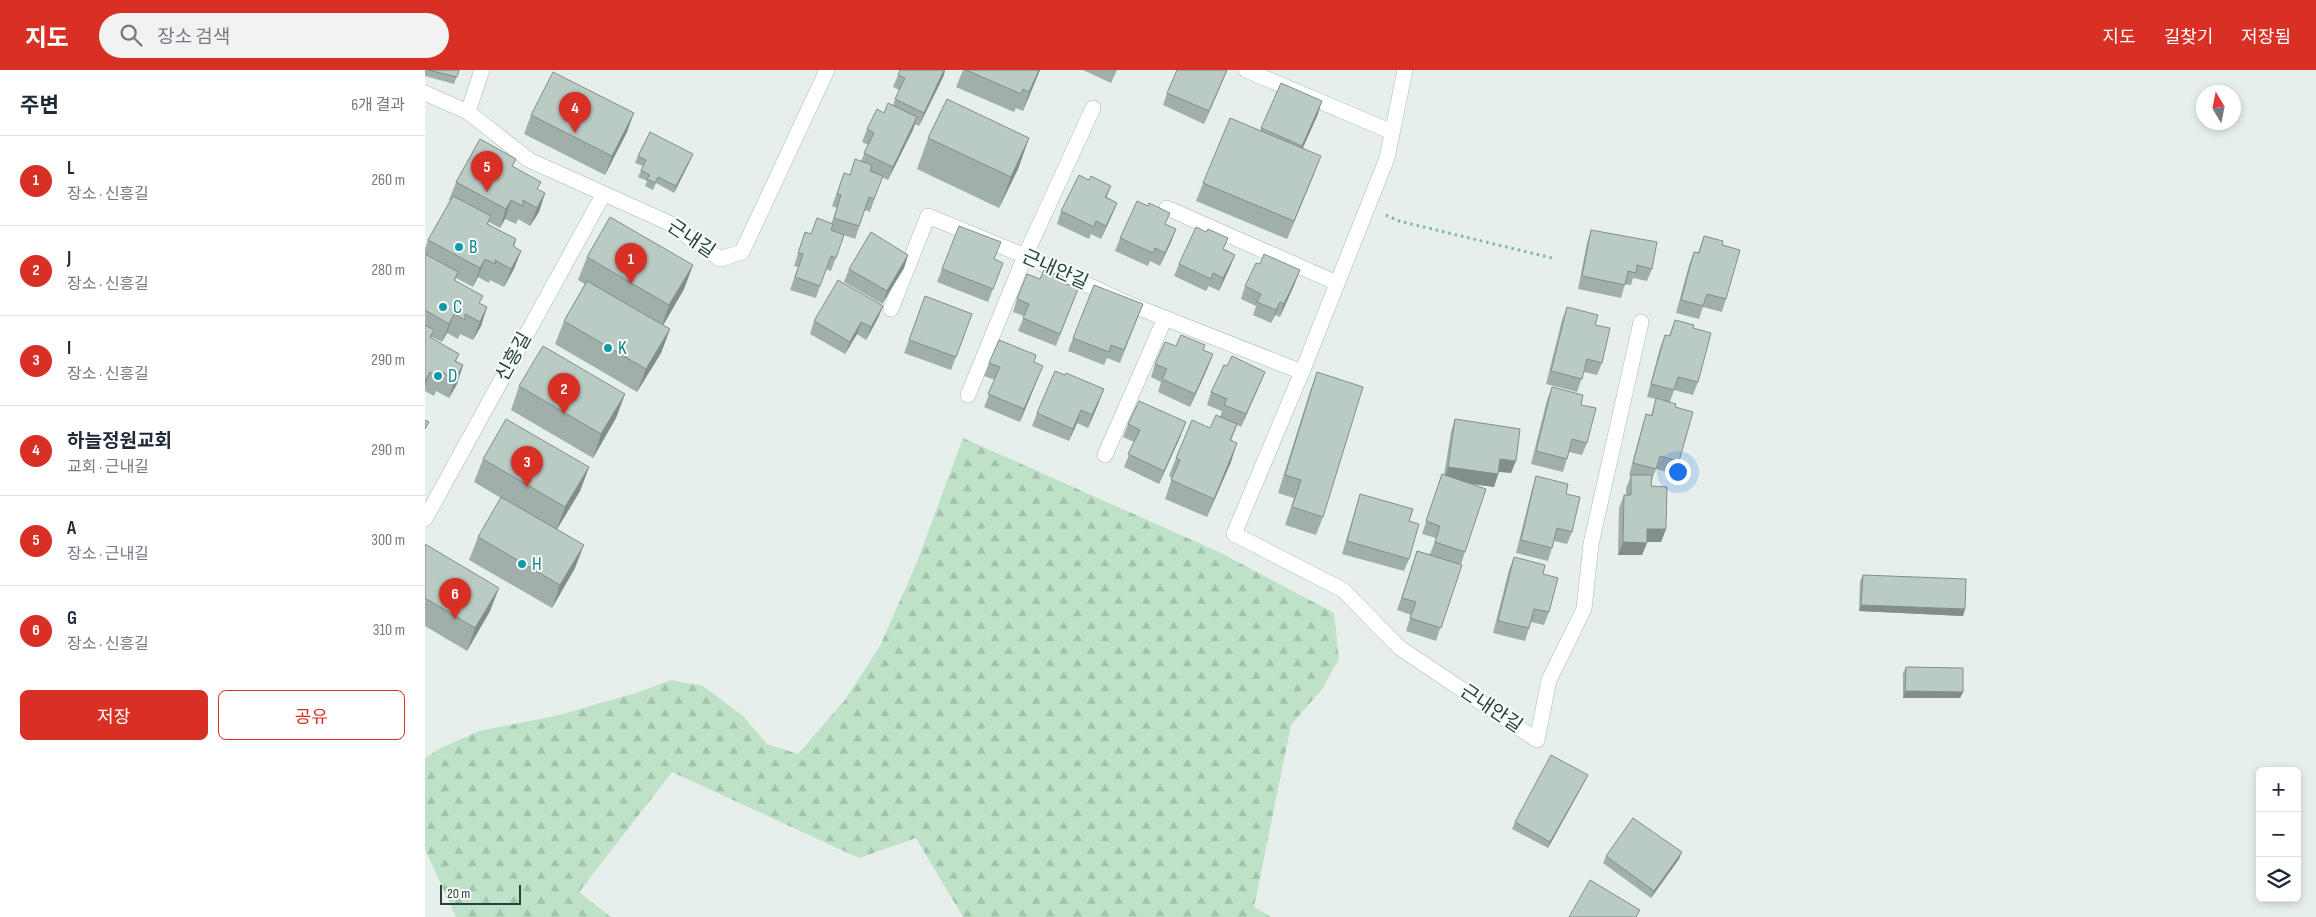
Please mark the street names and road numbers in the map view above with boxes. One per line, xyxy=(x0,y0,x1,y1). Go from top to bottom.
street label: 근내길 xyxy=(663,215,719,263)
street label: 근내안길 xyxy=(1018,245,1092,295)
street label: 신흥길 xyxy=(491,328,537,386)
street label: 근내안길 xyxy=(1456,680,1526,738)

